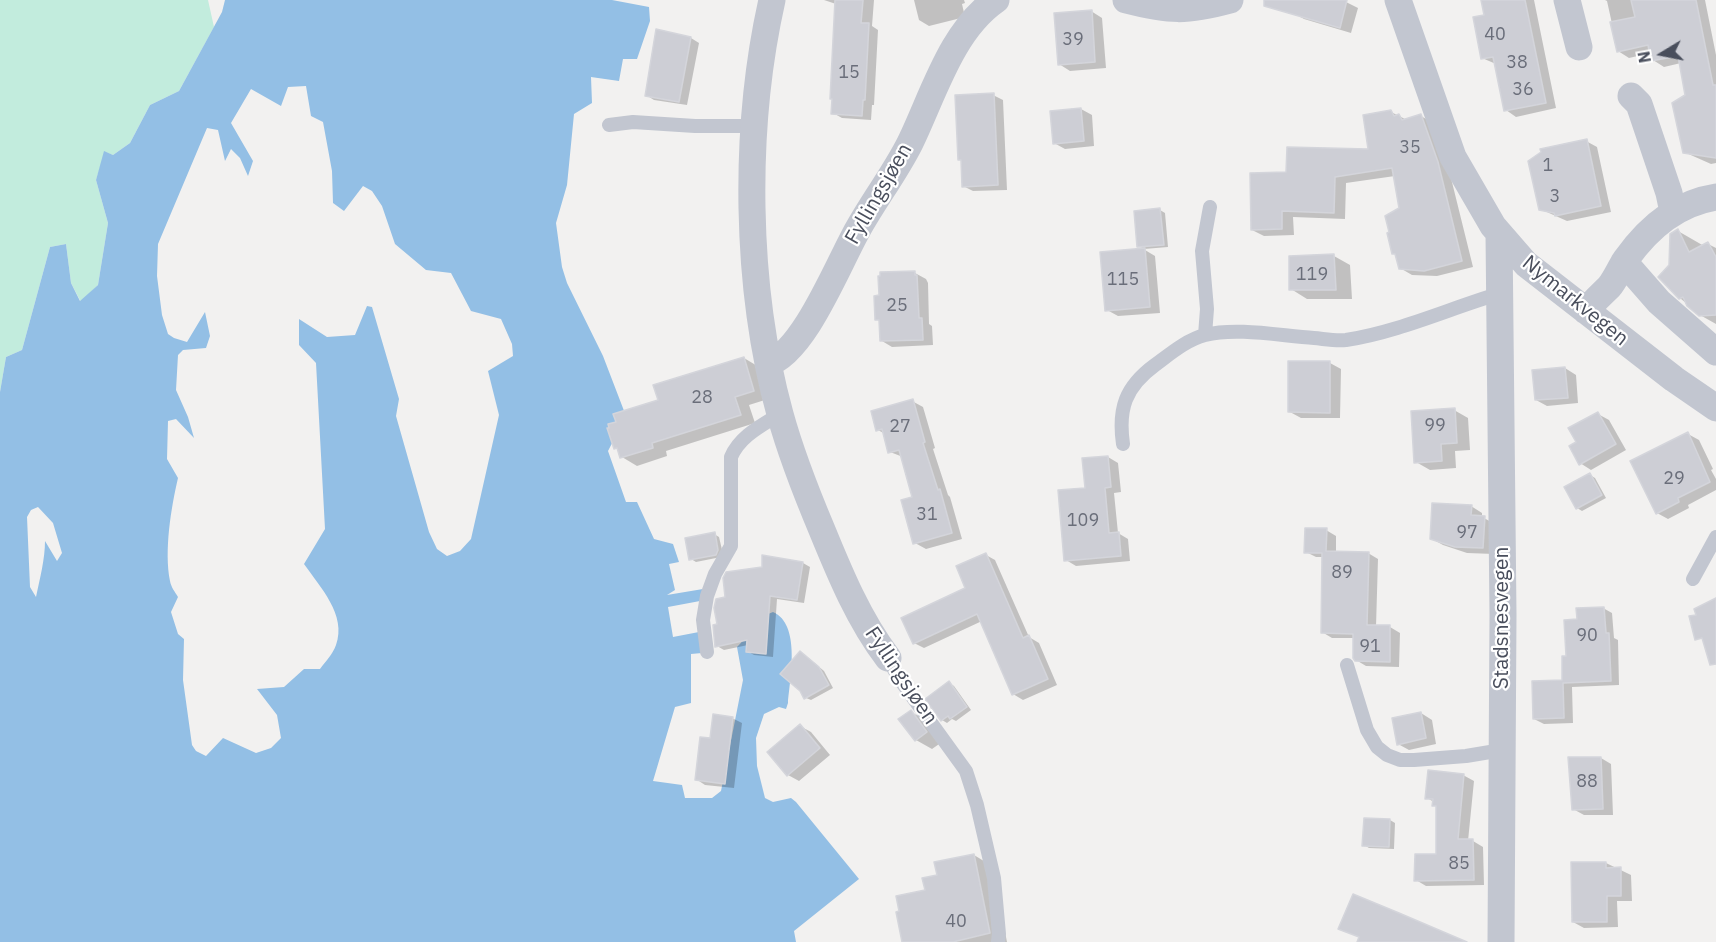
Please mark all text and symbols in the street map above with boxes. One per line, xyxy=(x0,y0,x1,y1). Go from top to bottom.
house number: 40 xyxy=(1484,24,1506,46)
north arrow xyxy=(1632,24,1692,84)
house number: 39 xyxy=(1062,29,1084,51)
text: N xyxy=(1633,50,1655,65)
house number: 38 xyxy=(1506,52,1528,74)
house number: 15 xyxy=(838,62,860,84)
house number: 36 xyxy=(1512,79,1534,101)
house number: 35 xyxy=(1399,137,1421,159)
street label: Fyllingsjøen xyxy=(840,139,918,249)
house number: 1 xyxy=(1543,155,1553,177)
house number: 3 xyxy=(1550,186,1560,208)
street label: Nymarkvegen xyxy=(1517,250,1633,352)
house number: 119 xyxy=(1296,264,1328,286)
house number: 115 xyxy=(1107,269,1139,291)
house number: 25 xyxy=(886,295,908,317)
house number: 28 xyxy=(691,387,713,409)
house number: 99 xyxy=(1424,415,1446,437)
house number: 27 xyxy=(889,416,911,438)
house number: 29 xyxy=(1663,468,1685,490)
house number: 31 xyxy=(916,504,938,526)
house number: 109 xyxy=(1067,510,1099,532)
house number: 97 xyxy=(1456,522,1478,544)
street label: Stadsnesvegen xyxy=(1489,547,1515,689)
house number: 89 xyxy=(1331,562,1353,584)
street label: Fyllingsjøen xyxy=(859,622,943,730)
house number: 90 xyxy=(1576,625,1598,647)
house number: 91 xyxy=(1359,636,1381,658)
house number: 88 xyxy=(1576,771,1598,793)
house number: 85 xyxy=(1448,853,1470,875)
house number: 40 xyxy=(945,911,967,933)

